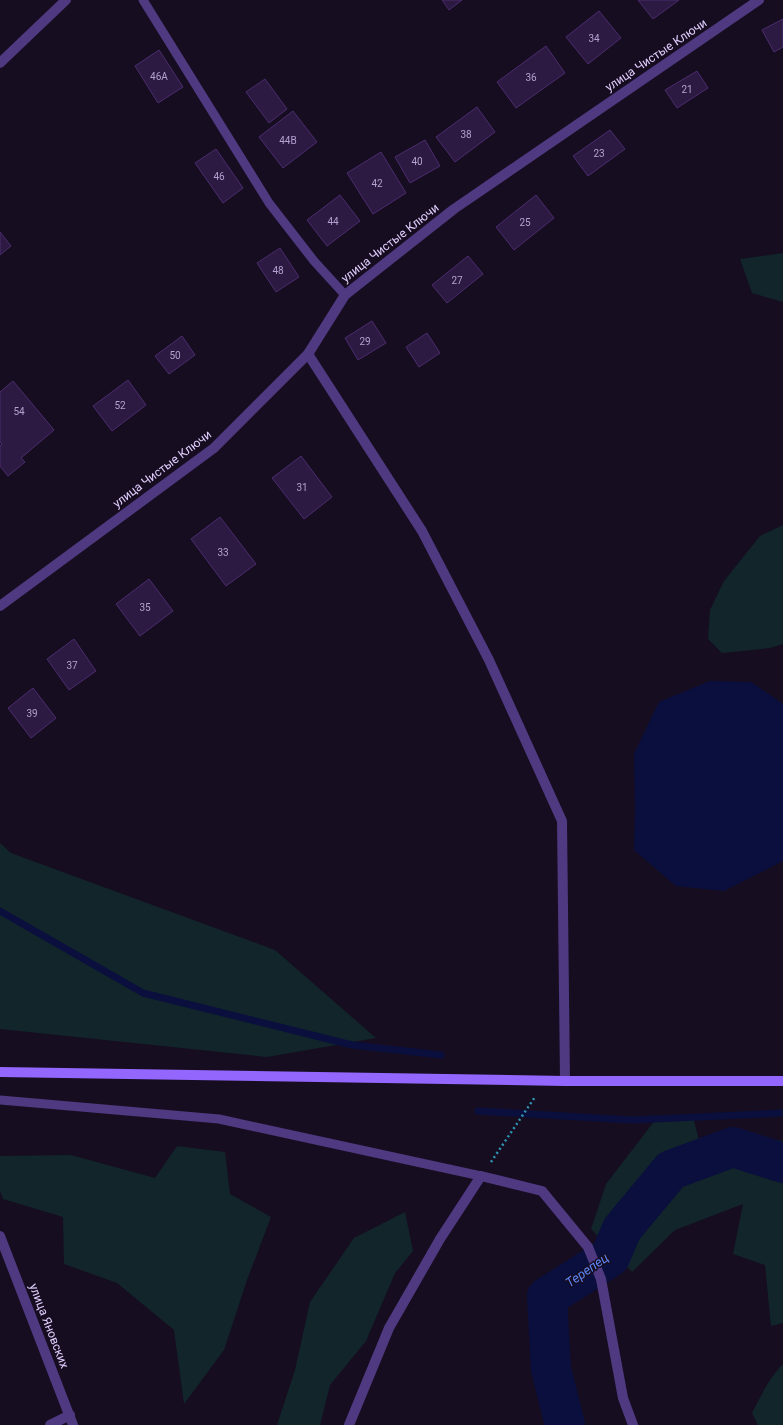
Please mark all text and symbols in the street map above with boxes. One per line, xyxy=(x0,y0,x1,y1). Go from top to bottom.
street label: улица Чистые Ключи xyxy=(602,16,710,94)
house number: 34 xyxy=(588,33,600,44)
house number: 46А xyxy=(150,71,168,82)
house number: 36 xyxy=(525,72,537,83)
house number: 21 xyxy=(681,84,693,95)
house number: 38 xyxy=(460,129,472,140)
house number: 44В xyxy=(279,135,297,146)
house number: 23 xyxy=(593,148,605,159)
house number: 40 xyxy=(411,156,423,167)
house number: 46 xyxy=(213,171,225,182)
house number: 42 xyxy=(371,178,383,189)
street label: улица Чистые Ключи xyxy=(339,201,442,285)
house number: 44 xyxy=(327,216,339,227)
house number: 25 xyxy=(519,217,531,228)
house number: 48 xyxy=(272,265,284,276)
house number: 27 xyxy=(451,275,463,286)
house number: 29 xyxy=(359,336,371,347)
house number: 50 xyxy=(169,350,181,361)
house number: 52 xyxy=(114,400,126,411)
house number: 54 xyxy=(13,406,25,417)
street label: улица Чистые Ключи xyxy=(110,427,214,511)
house number: 31 xyxy=(296,482,308,493)
house number: 33 xyxy=(217,547,229,558)
house number: 35 xyxy=(139,602,151,613)
house number: 37 xyxy=(66,660,78,671)
house number: 39 xyxy=(26,708,38,719)
water label: Терепец xyxy=(563,1250,611,1290)
street label: улица Яновских xyxy=(26,1282,72,1370)

